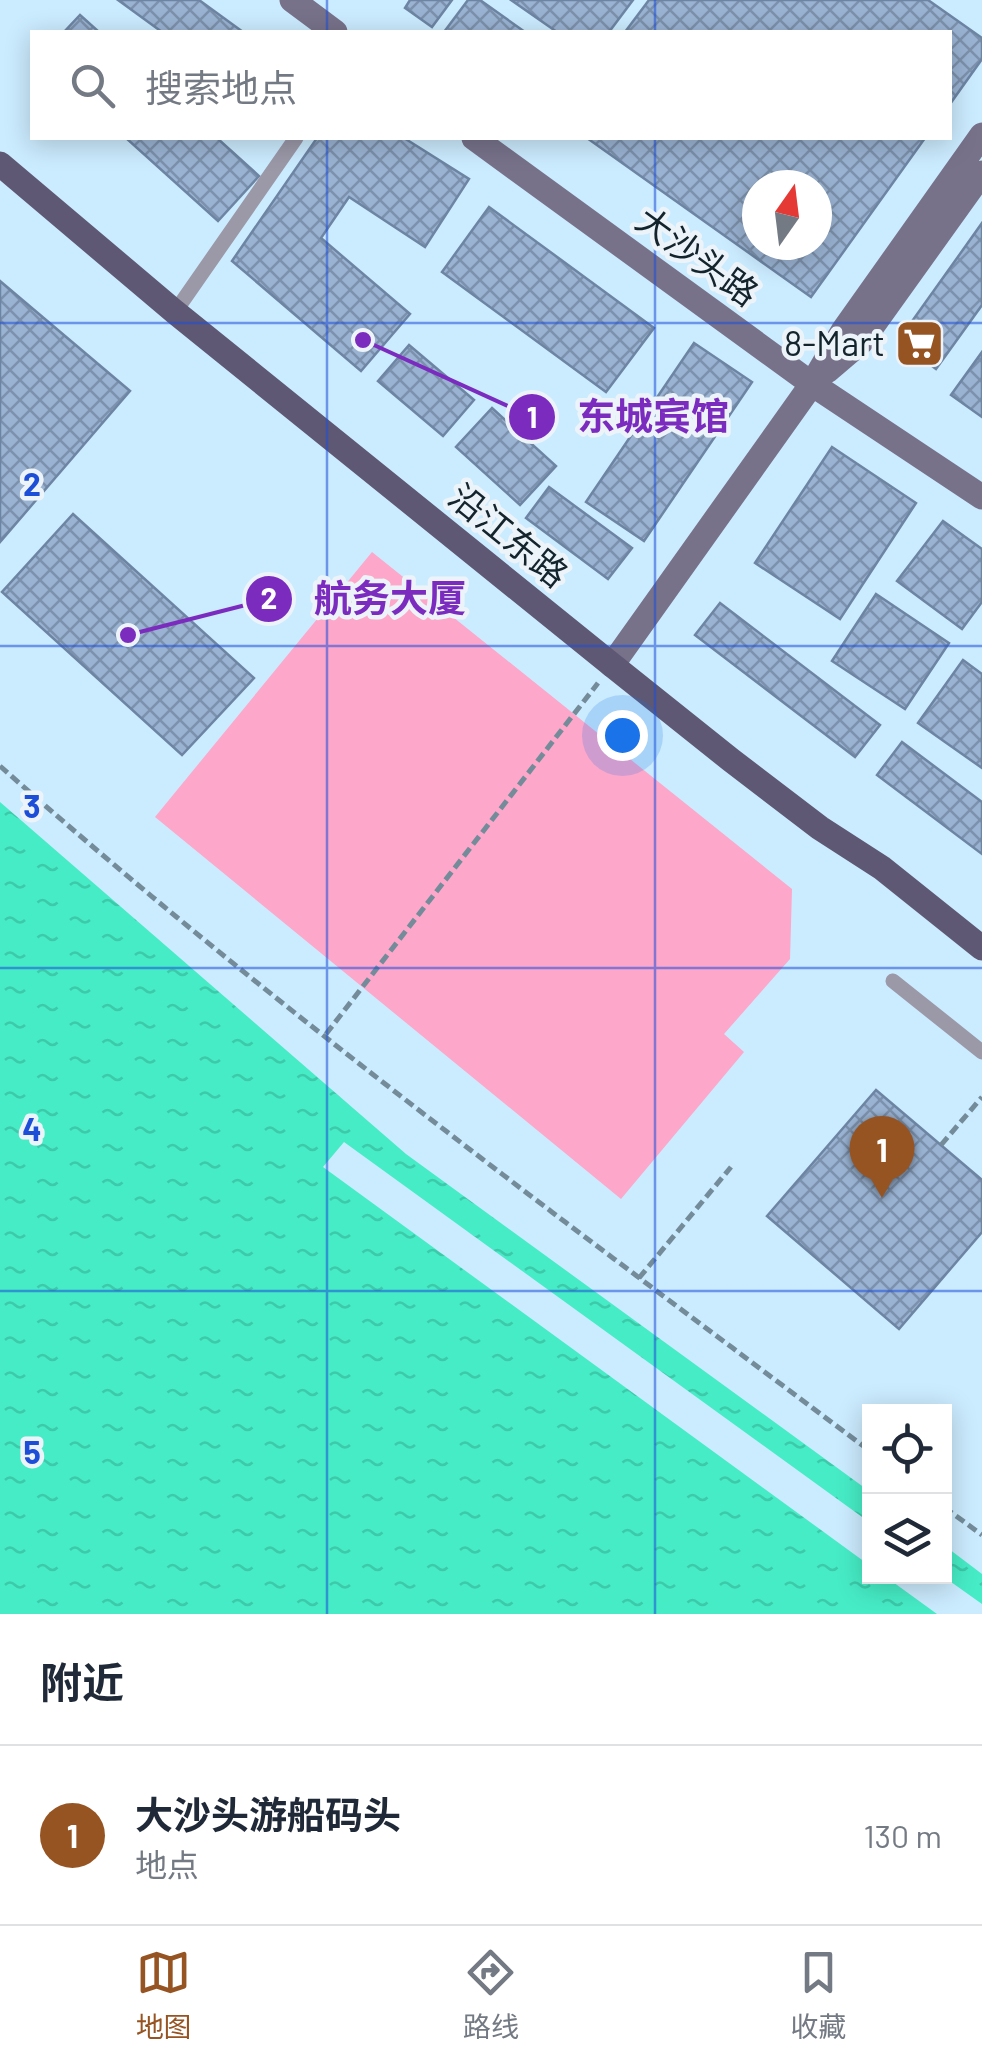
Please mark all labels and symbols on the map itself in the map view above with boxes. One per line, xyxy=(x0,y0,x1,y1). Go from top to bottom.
north arrow xyxy=(742,170,832,260)
street label: 大沙头路 xyxy=(629,197,767,314)
supermarket icon: 8-Mart xyxy=(894,318,946,370)
place label: 8-Mart xyxy=(784,321,885,363)
callout: 东城宾馆 xyxy=(507,383,749,451)
text: 东城宾馆 xyxy=(577,392,729,438)
text: 1 xyxy=(527,398,537,434)
text: 2 xyxy=(23,464,41,502)
street label: 沿江东路 xyxy=(442,474,577,595)
callout: 航务大厦 xyxy=(244,565,486,633)
text: 航务大厦 xyxy=(314,574,466,620)
text: 2 xyxy=(261,579,277,615)
your location xyxy=(597,710,648,761)
text: 3 xyxy=(23,786,41,824)
text: 4 xyxy=(22,1109,42,1147)
pin: 1 xyxy=(850,1116,914,1198)
text: 5 xyxy=(23,1432,41,1470)

